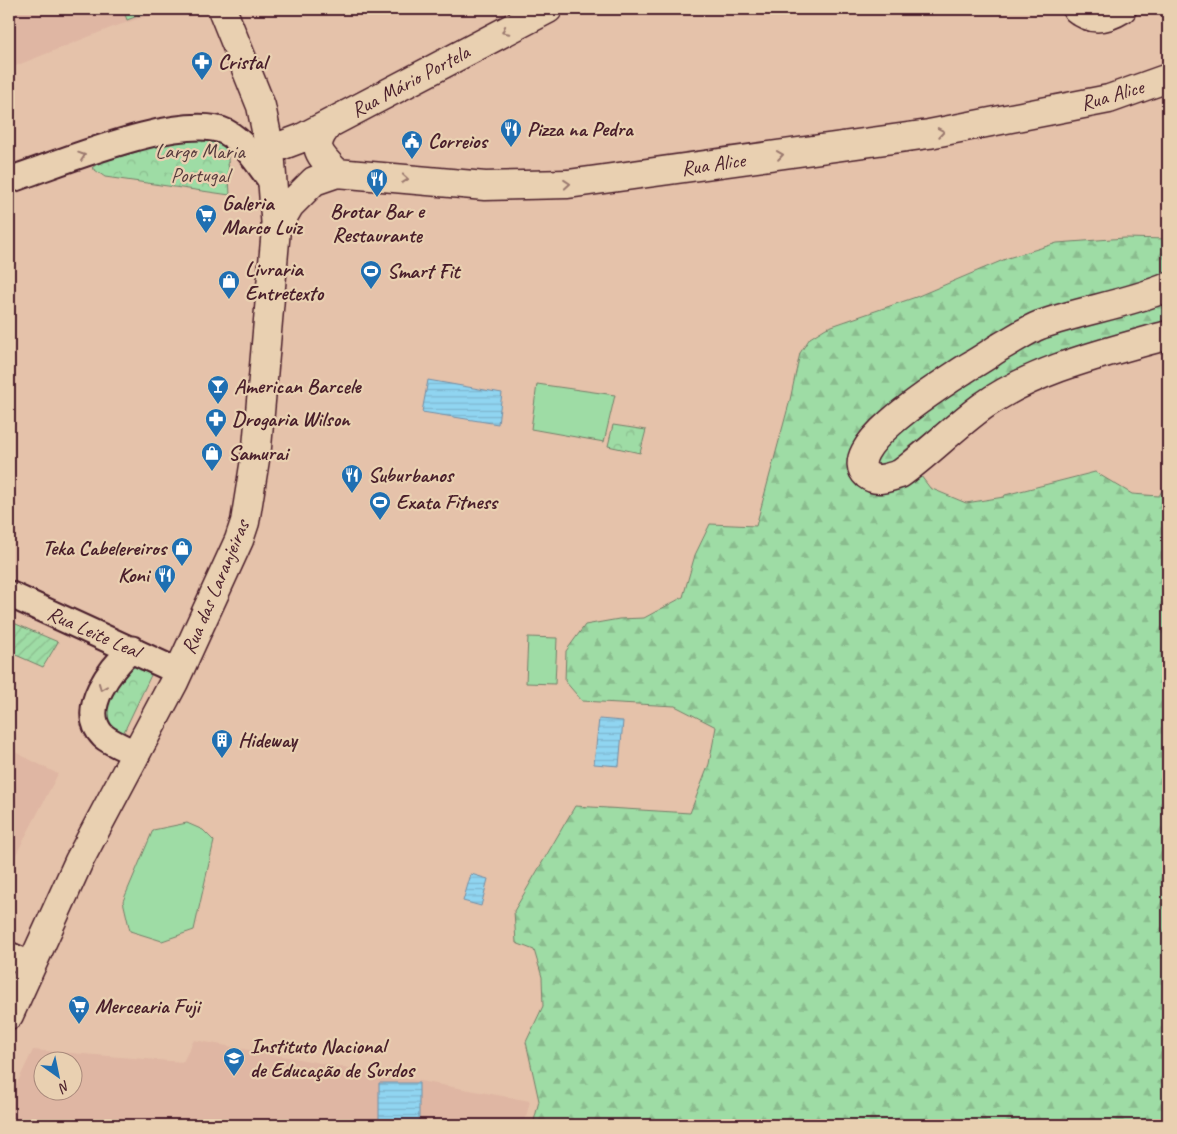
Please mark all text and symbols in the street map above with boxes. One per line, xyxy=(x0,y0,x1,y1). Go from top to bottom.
one-way arrow xyxy=(501,25,510,35)
street label: Rua Mário Portela xyxy=(346,38,475,123)
place label: Cristal xyxy=(218,49,271,75)
pharmacy icon: Cristal xyxy=(190,50,214,81)
street label: Rua Alice xyxy=(1078,73,1148,116)
place label: Pizza na Pedra xyxy=(527,116,634,142)
restaurant icon: Pizza na Pedra xyxy=(499,117,523,148)
one-way arrow xyxy=(936,127,945,137)
place label: Correios xyxy=(428,128,489,154)
public building icon: Correios xyxy=(400,129,424,160)
park label: Largo Maria Portugal xyxy=(155,138,246,188)
street label: Rua Alice xyxy=(679,146,749,181)
one-way arrow xyxy=(775,150,784,160)
one-way arrow xyxy=(78,151,86,161)
restaurant icon: Brotar Bar e Restaurante xyxy=(365,167,389,198)
one-way arrow xyxy=(401,173,409,184)
one-way arrow xyxy=(563,178,571,189)
place label: Galeria Marco Luiz xyxy=(222,190,303,240)
place label: Brotar Bar e Restaurante xyxy=(330,198,426,248)
supermarket icon: Galeria Marco Luiz xyxy=(194,203,218,234)
place label: Livraria Entretexto xyxy=(245,256,324,306)
place label: Smart Fit xyxy=(387,258,461,284)
sports icon: Smart Fit xyxy=(359,259,383,290)
shop icon: Livraria Entretexto xyxy=(217,269,241,300)
place label: American Barcele xyxy=(234,373,363,399)
bar icon: American Barcele xyxy=(206,374,230,405)
place label: Drogaria Wilson xyxy=(232,406,351,432)
pharmacy icon: Drogaria Wilson xyxy=(204,407,228,438)
place label: Samurai xyxy=(228,440,291,466)
shop icon: Samurai xyxy=(200,441,224,472)
place label: Suburbanos xyxy=(368,462,456,488)
restaurant icon: Suburbanos xyxy=(340,463,364,494)
place label: Exata Fitness xyxy=(396,489,499,515)
sports icon: Exata Fitness xyxy=(368,490,392,521)
street label: Rua das Laranjeiras xyxy=(175,515,256,658)
place label: Teka Cabelereiros xyxy=(42,535,169,561)
shop icon: Teka Cabelereiros xyxy=(170,536,194,567)
place label: Koni xyxy=(118,562,152,588)
restaurant icon: Koni xyxy=(153,563,177,594)
street label: Rua Leite Leal xyxy=(43,600,148,665)
one-way arrow xyxy=(98,682,109,691)
place label: Hideway xyxy=(238,727,299,753)
building icon: Hideway xyxy=(210,728,234,759)
place label: Mercearia Fuji xyxy=(95,993,202,1019)
supermarket icon: Mercearia Fuji xyxy=(67,994,91,1025)
place label: Instituto Nacional de Educação de Surdos xyxy=(250,1033,416,1083)
school or university icon: Instituto Nacional de Educação de Surdos xyxy=(222,1046,246,1077)
north arrow xyxy=(32,1052,82,1102)
text: N xyxy=(55,1077,73,1097)

